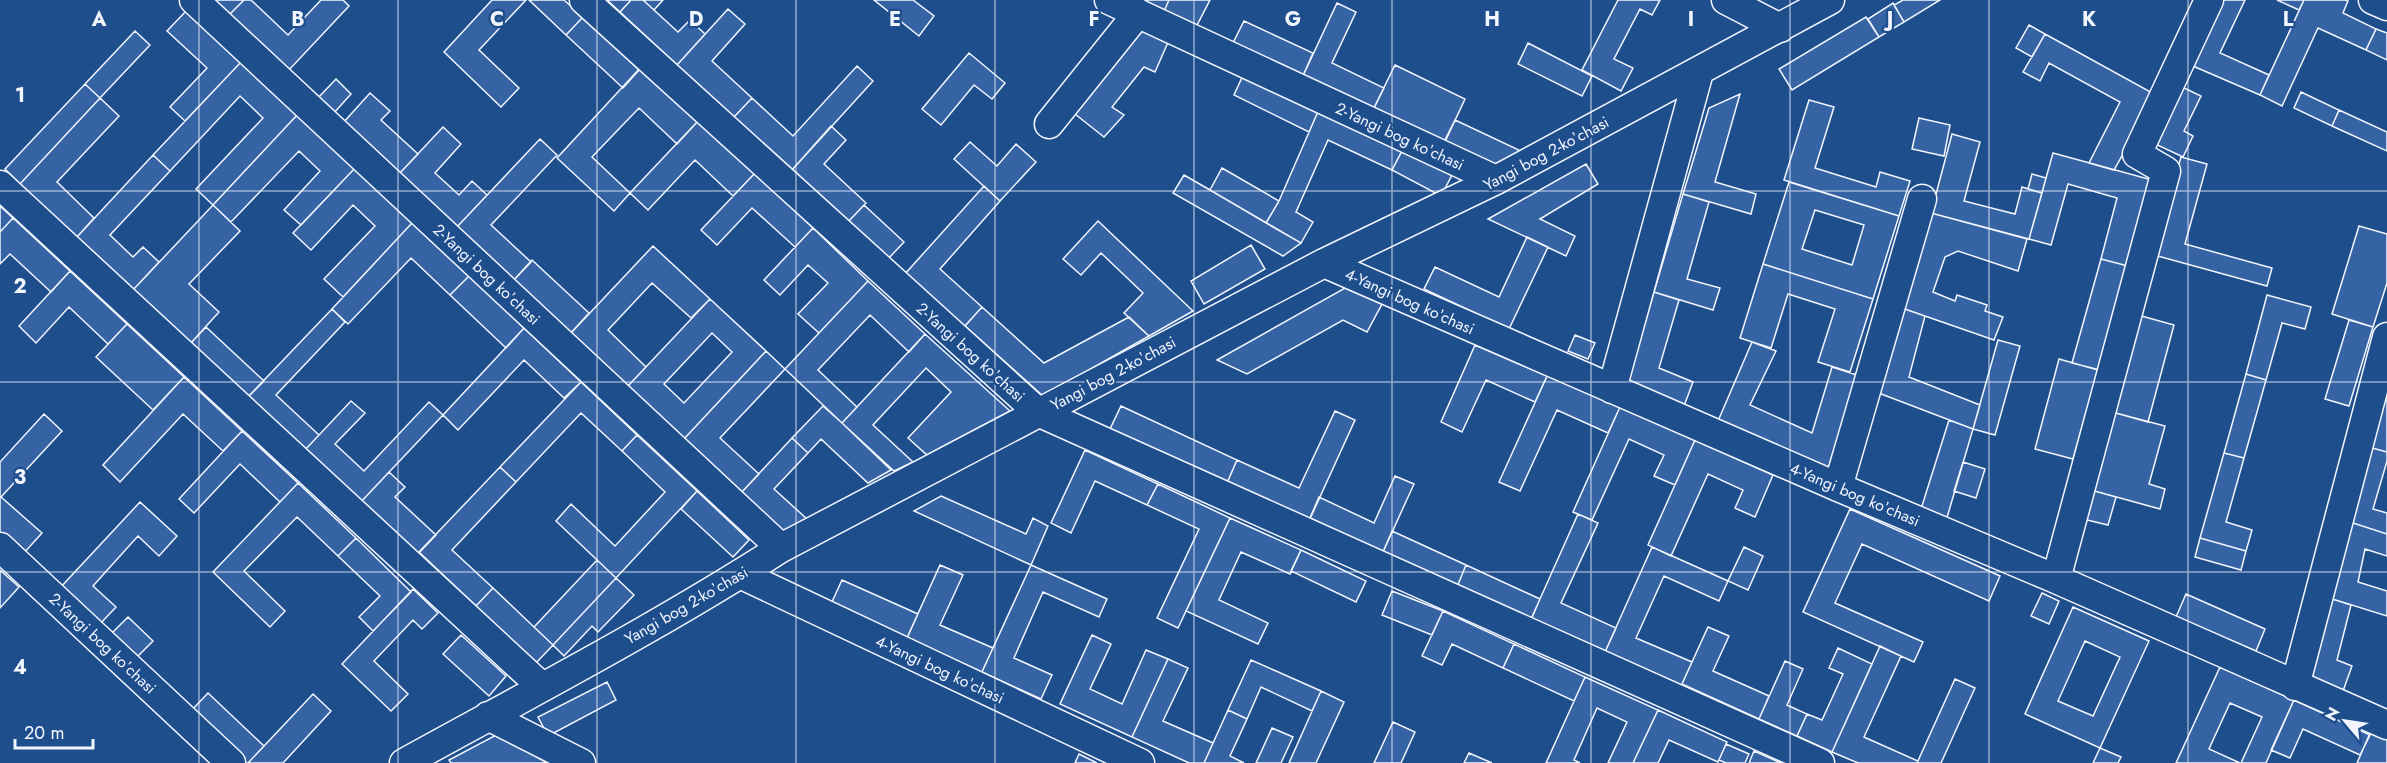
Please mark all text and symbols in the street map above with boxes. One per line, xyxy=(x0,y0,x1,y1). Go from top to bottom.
text: A xyxy=(91,5,107,34)
text: B xyxy=(291,5,305,34)
text: C xyxy=(490,5,504,34)
text: D xyxy=(689,5,703,34)
text: E xyxy=(889,5,901,34)
text: F xyxy=(1088,5,1100,34)
text: G xyxy=(1285,5,1301,34)
text: H xyxy=(1484,5,1500,34)
text: I xyxy=(1688,5,1694,34)
text: J xyxy=(1883,5,1893,34)
text: K xyxy=(2082,5,2096,34)
text: L xyxy=(2283,5,2294,34)
text: 1 xyxy=(15,81,25,110)
street label: 2-Yangi bog koʼchasi xyxy=(1332,97,1468,176)
street label: Yangi bog 2-koʼchasi xyxy=(1479,111,1613,196)
street label: 2-Yangi bog koʼchasi xyxy=(428,218,545,330)
street label: 4-Yangi bog koʼchasi xyxy=(1341,263,1478,340)
text: 2 xyxy=(13,272,27,301)
street label: 2-Yangi bog koʼchasi xyxy=(911,297,1030,408)
street label: Yangi bog 2-koʼchasi xyxy=(1046,331,1180,416)
street label: 4-Yangi bog koʼchasi xyxy=(1786,457,1923,532)
text: 3 xyxy=(14,463,26,492)
street label: Yangi bog 2-koʼchasi xyxy=(620,561,752,650)
street label: 2-Yangi bog koʼchasi xyxy=(44,587,161,699)
street label: 4-Yangi bog koʼchasi xyxy=(872,630,1008,709)
text: 4 xyxy=(13,653,27,682)
north arrow xyxy=(2315,691,2375,751)
text: N xyxy=(2319,703,2345,725)
scale bar xyxy=(15,712,93,750)
text: 20 m xyxy=(24,720,64,746)

